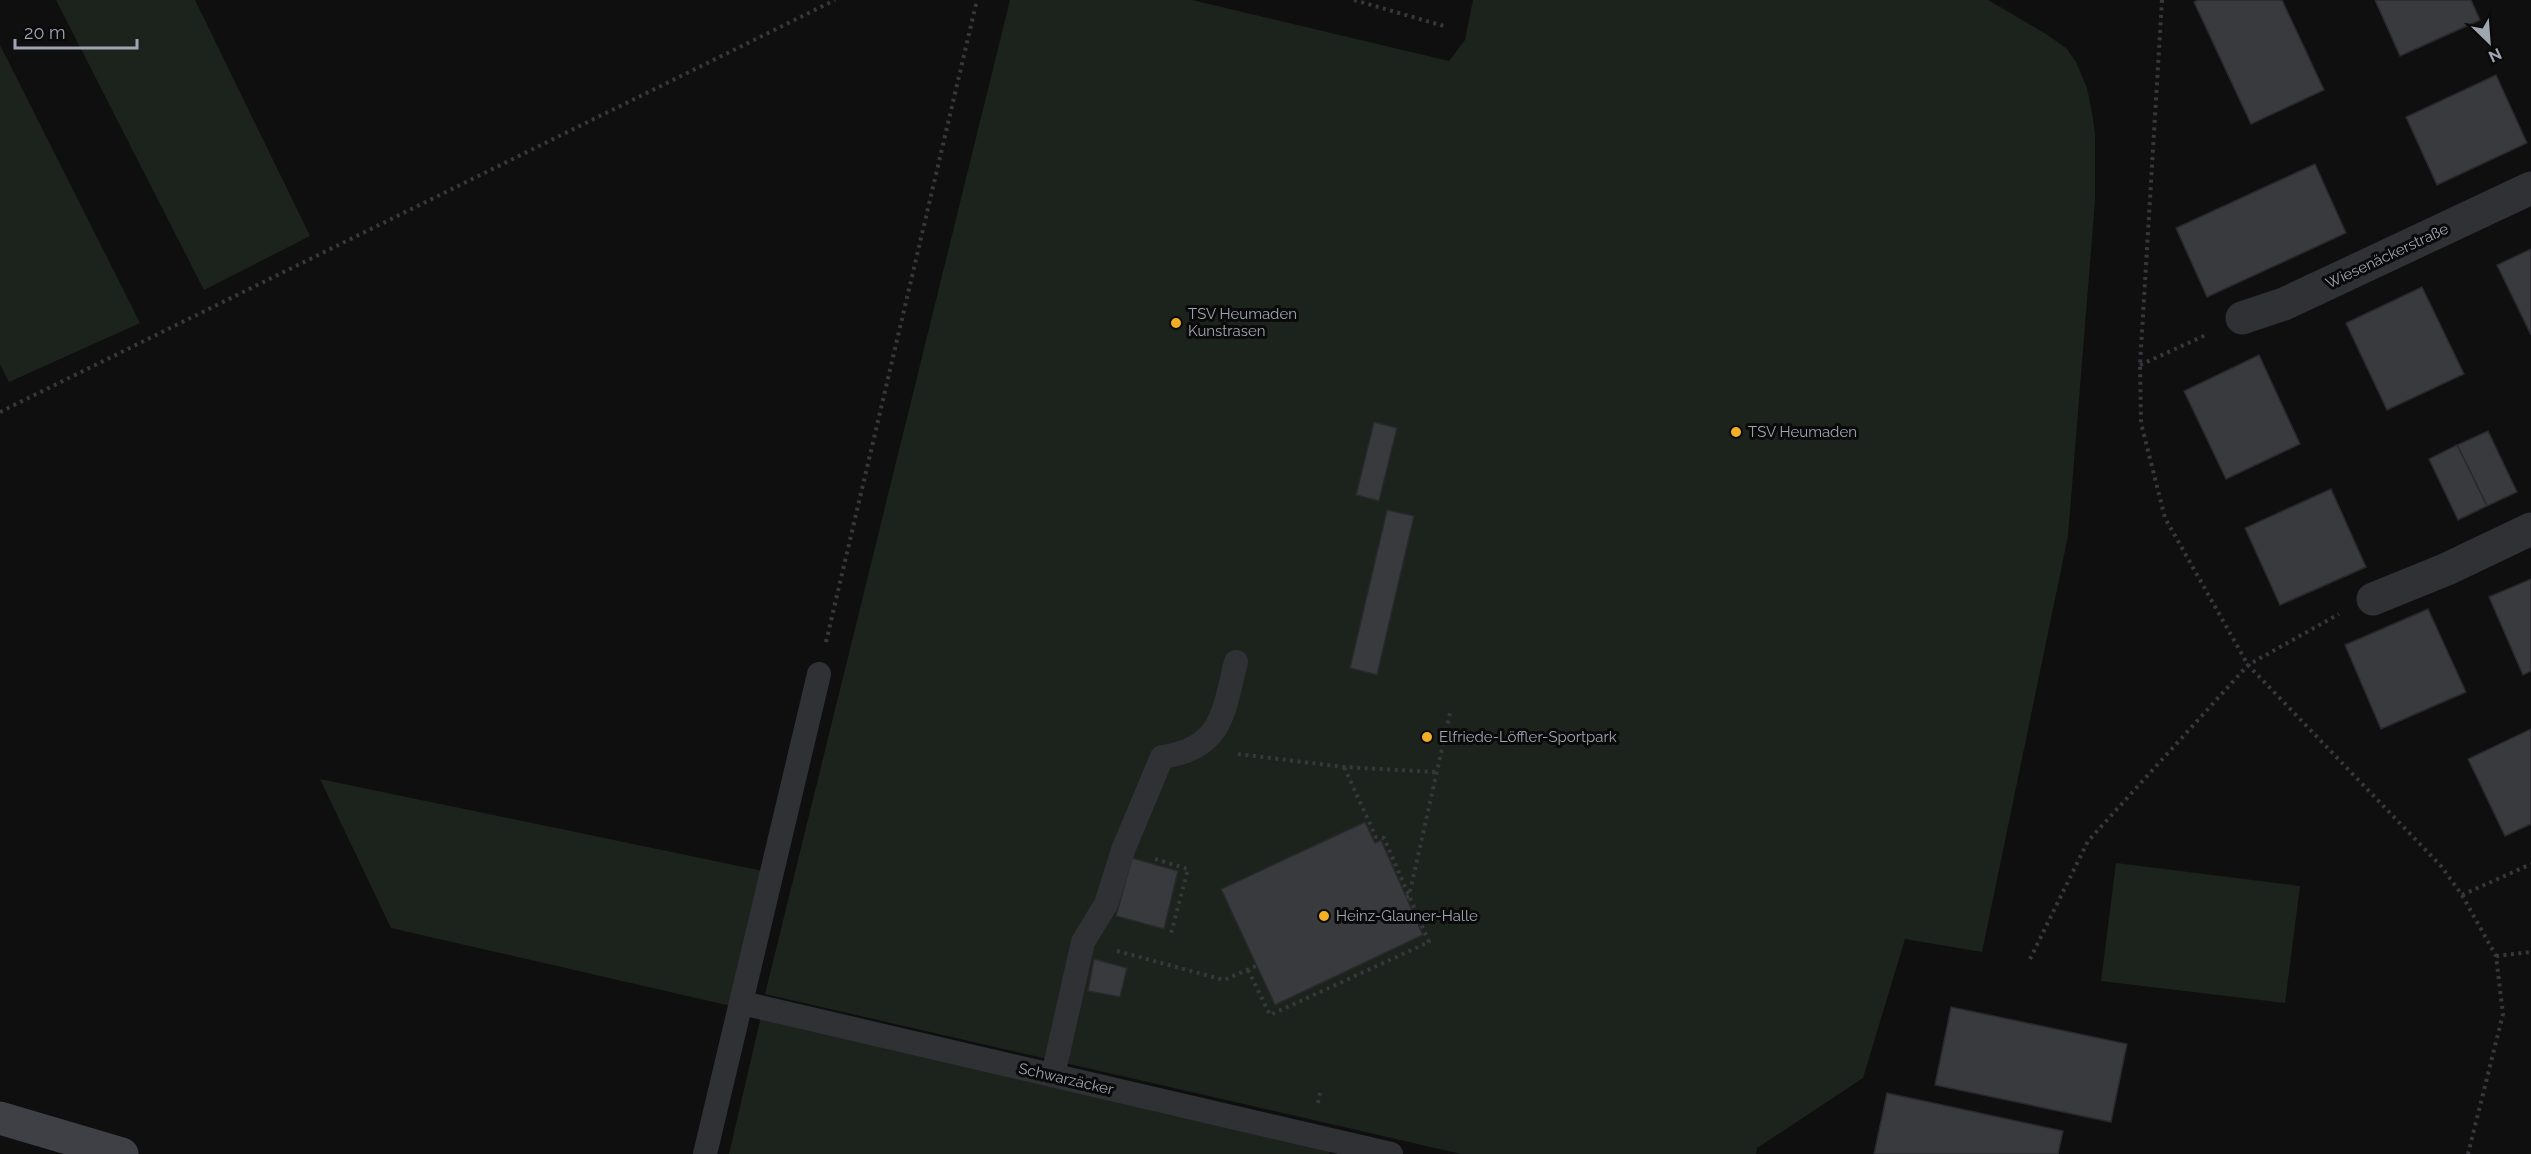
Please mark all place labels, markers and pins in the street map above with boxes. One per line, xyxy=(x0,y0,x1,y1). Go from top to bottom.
place label: TSV Heumaden Kunstrasen xyxy=(1188,305,1297,340)
marker: TSV Heumaden Kunstrasen xyxy=(1169,316,1183,330)
place label: TSV Heumaden xyxy=(1748,423,1857,441)
marker: TSV Heumaden xyxy=(1729,425,1743,439)
place label: Elfriede-Löffler-Sportpark xyxy=(1439,728,1617,746)
marker: Elfriede-Löffler-Sportpark xyxy=(1420,730,1434,744)
place label: Heinz-Glauner-Halle xyxy=(1336,907,1478,925)
marker: Heinz-Glauner-Halle xyxy=(1317,909,1331,923)

